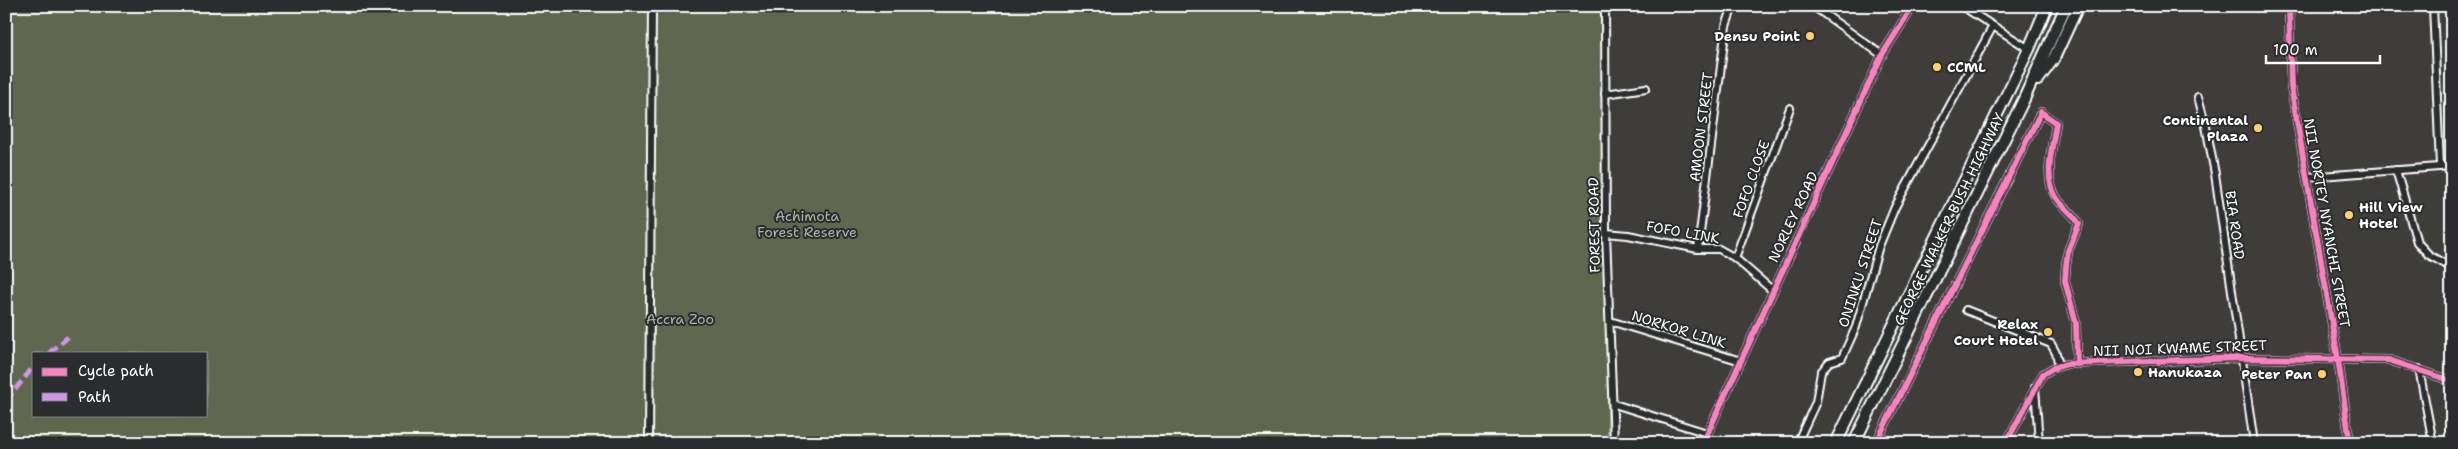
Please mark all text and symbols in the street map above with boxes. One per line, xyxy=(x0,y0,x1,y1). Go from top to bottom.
place label: Densu Point xyxy=(1714,27,1800,45)
marker: Densu Point xyxy=(1804,30,1816,42)
scale bar xyxy=(2266,32,2379,64)
text: 100 m xyxy=(2273,40,2318,60)
place label: CCML xyxy=(1947,58,1986,76)
marker: CCML xyxy=(1931,61,1943,73)
street label: AMOON STREET xyxy=(1685,71,1717,183)
street label: GEORGE WALKER BUSH HIGHWAY xyxy=(1890,109,2009,328)
place label: Continental Plaza xyxy=(2163,111,2248,145)
street label: NII NORTEY NYANCHI STREET xyxy=(2300,117,2354,330)
marker: Continental Plaza xyxy=(2252,122,2264,134)
street label: FOFO CLOSE xyxy=(1729,137,1774,220)
street label: NORLEY ROAD xyxy=(1764,169,1822,265)
street label: FOREST ROAD xyxy=(1584,177,1604,273)
street label: BIA ROAD xyxy=(2221,189,2249,261)
place label: Hill View Hotel xyxy=(2359,198,2423,232)
park label: Achimota Forest Reserve xyxy=(757,207,857,241)
marker: Hill View Hotel xyxy=(2343,209,2355,221)
street label: ONINKU STREET xyxy=(1834,216,1886,330)
street label: FOFO LINK xyxy=(1645,217,1721,247)
street label: NORKOR LINK xyxy=(1629,306,1729,352)
park label: Accra Zoo xyxy=(646,310,714,328)
place label: Relax Court Hotel xyxy=(1954,315,2038,349)
marker: Relax Court Hotel xyxy=(2042,326,2054,338)
street label: NII NOI KWAME STREET xyxy=(2093,336,2268,360)
legend xyxy=(32,352,208,416)
text: Cycle path xyxy=(78,361,154,381)
place label: Hanukaza xyxy=(2148,363,2222,381)
place label: Peter Pan xyxy=(2241,365,2312,383)
marker: Hanukaza xyxy=(2132,366,2144,378)
marker: Peter Pan xyxy=(2316,368,2328,380)
text: Path xyxy=(78,387,111,407)

